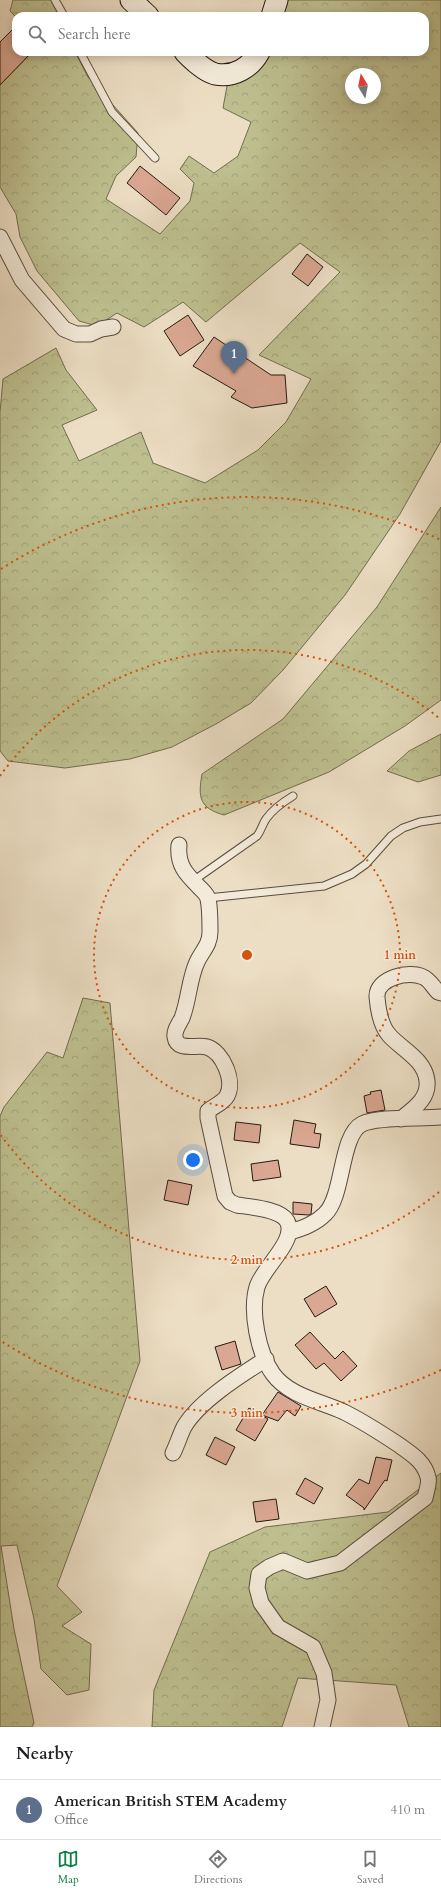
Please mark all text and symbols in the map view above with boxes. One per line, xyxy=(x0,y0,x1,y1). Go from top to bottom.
search box xyxy=(12,12,429,56)
icon: search xyxy=(26,23,48,45)
text: Search here xyxy=(58,24,131,44)
north arrow xyxy=(345,68,381,104)
pin: 1 xyxy=(221,341,247,374)
text: 1 min xyxy=(384,947,416,963)
centre of rings xyxy=(240,948,254,962)
your location xyxy=(183,1150,203,1170)
text: 2 min xyxy=(231,1252,263,1268)
text: 3 min xyxy=(231,1405,263,1421)
text: Nearby xyxy=(16,1742,73,1765)
text: American British STEM Academy xyxy=(54,1791,287,1811)
text: 1 xyxy=(26,1801,32,1819)
text: 410 m xyxy=(391,1801,425,1819)
text: Office xyxy=(54,1811,88,1829)
tab: Map xyxy=(57,1848,79,1887)
tab: Directions xyxy=(194,1848,242,1887)
tab: Saved xyxy=(357,1848,384,1887)

